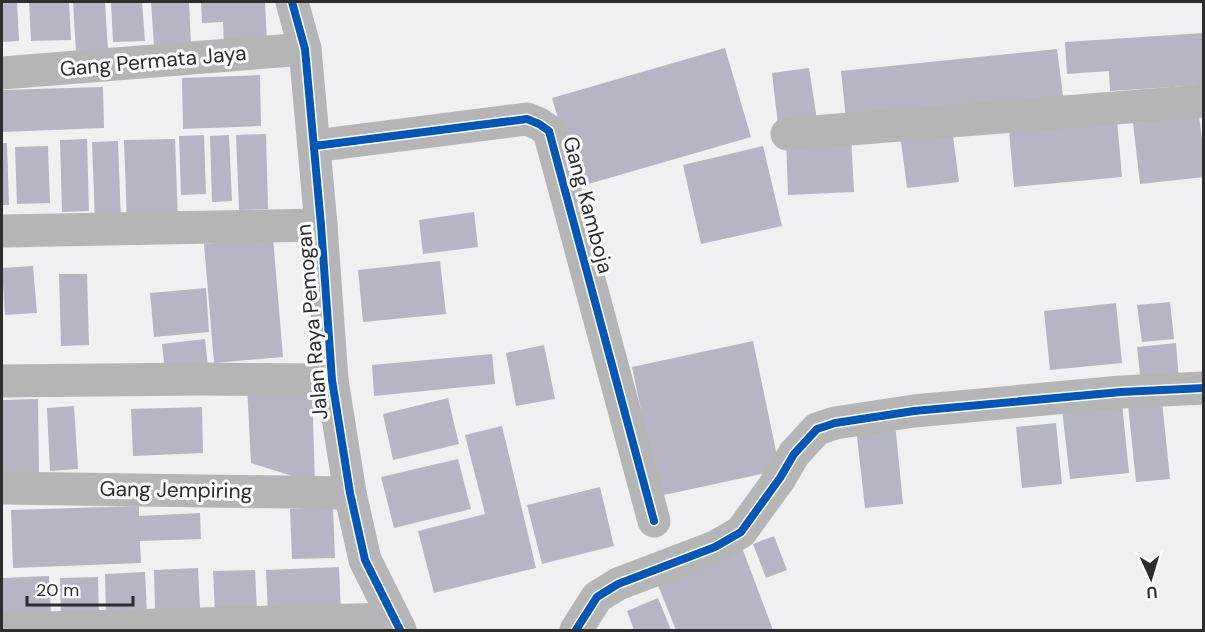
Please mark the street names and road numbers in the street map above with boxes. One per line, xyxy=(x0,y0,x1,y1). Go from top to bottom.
street label: Gang Permata Jaya xyxy=(59,39,247,83)
street label: Gang Kamboja xyxy=(556,133,620,277)
street label: Jalan Raya Pemogan xyxy=(289,223,335,421)
street label: Gang Jempiring xyxy=(99,475,253,505)

